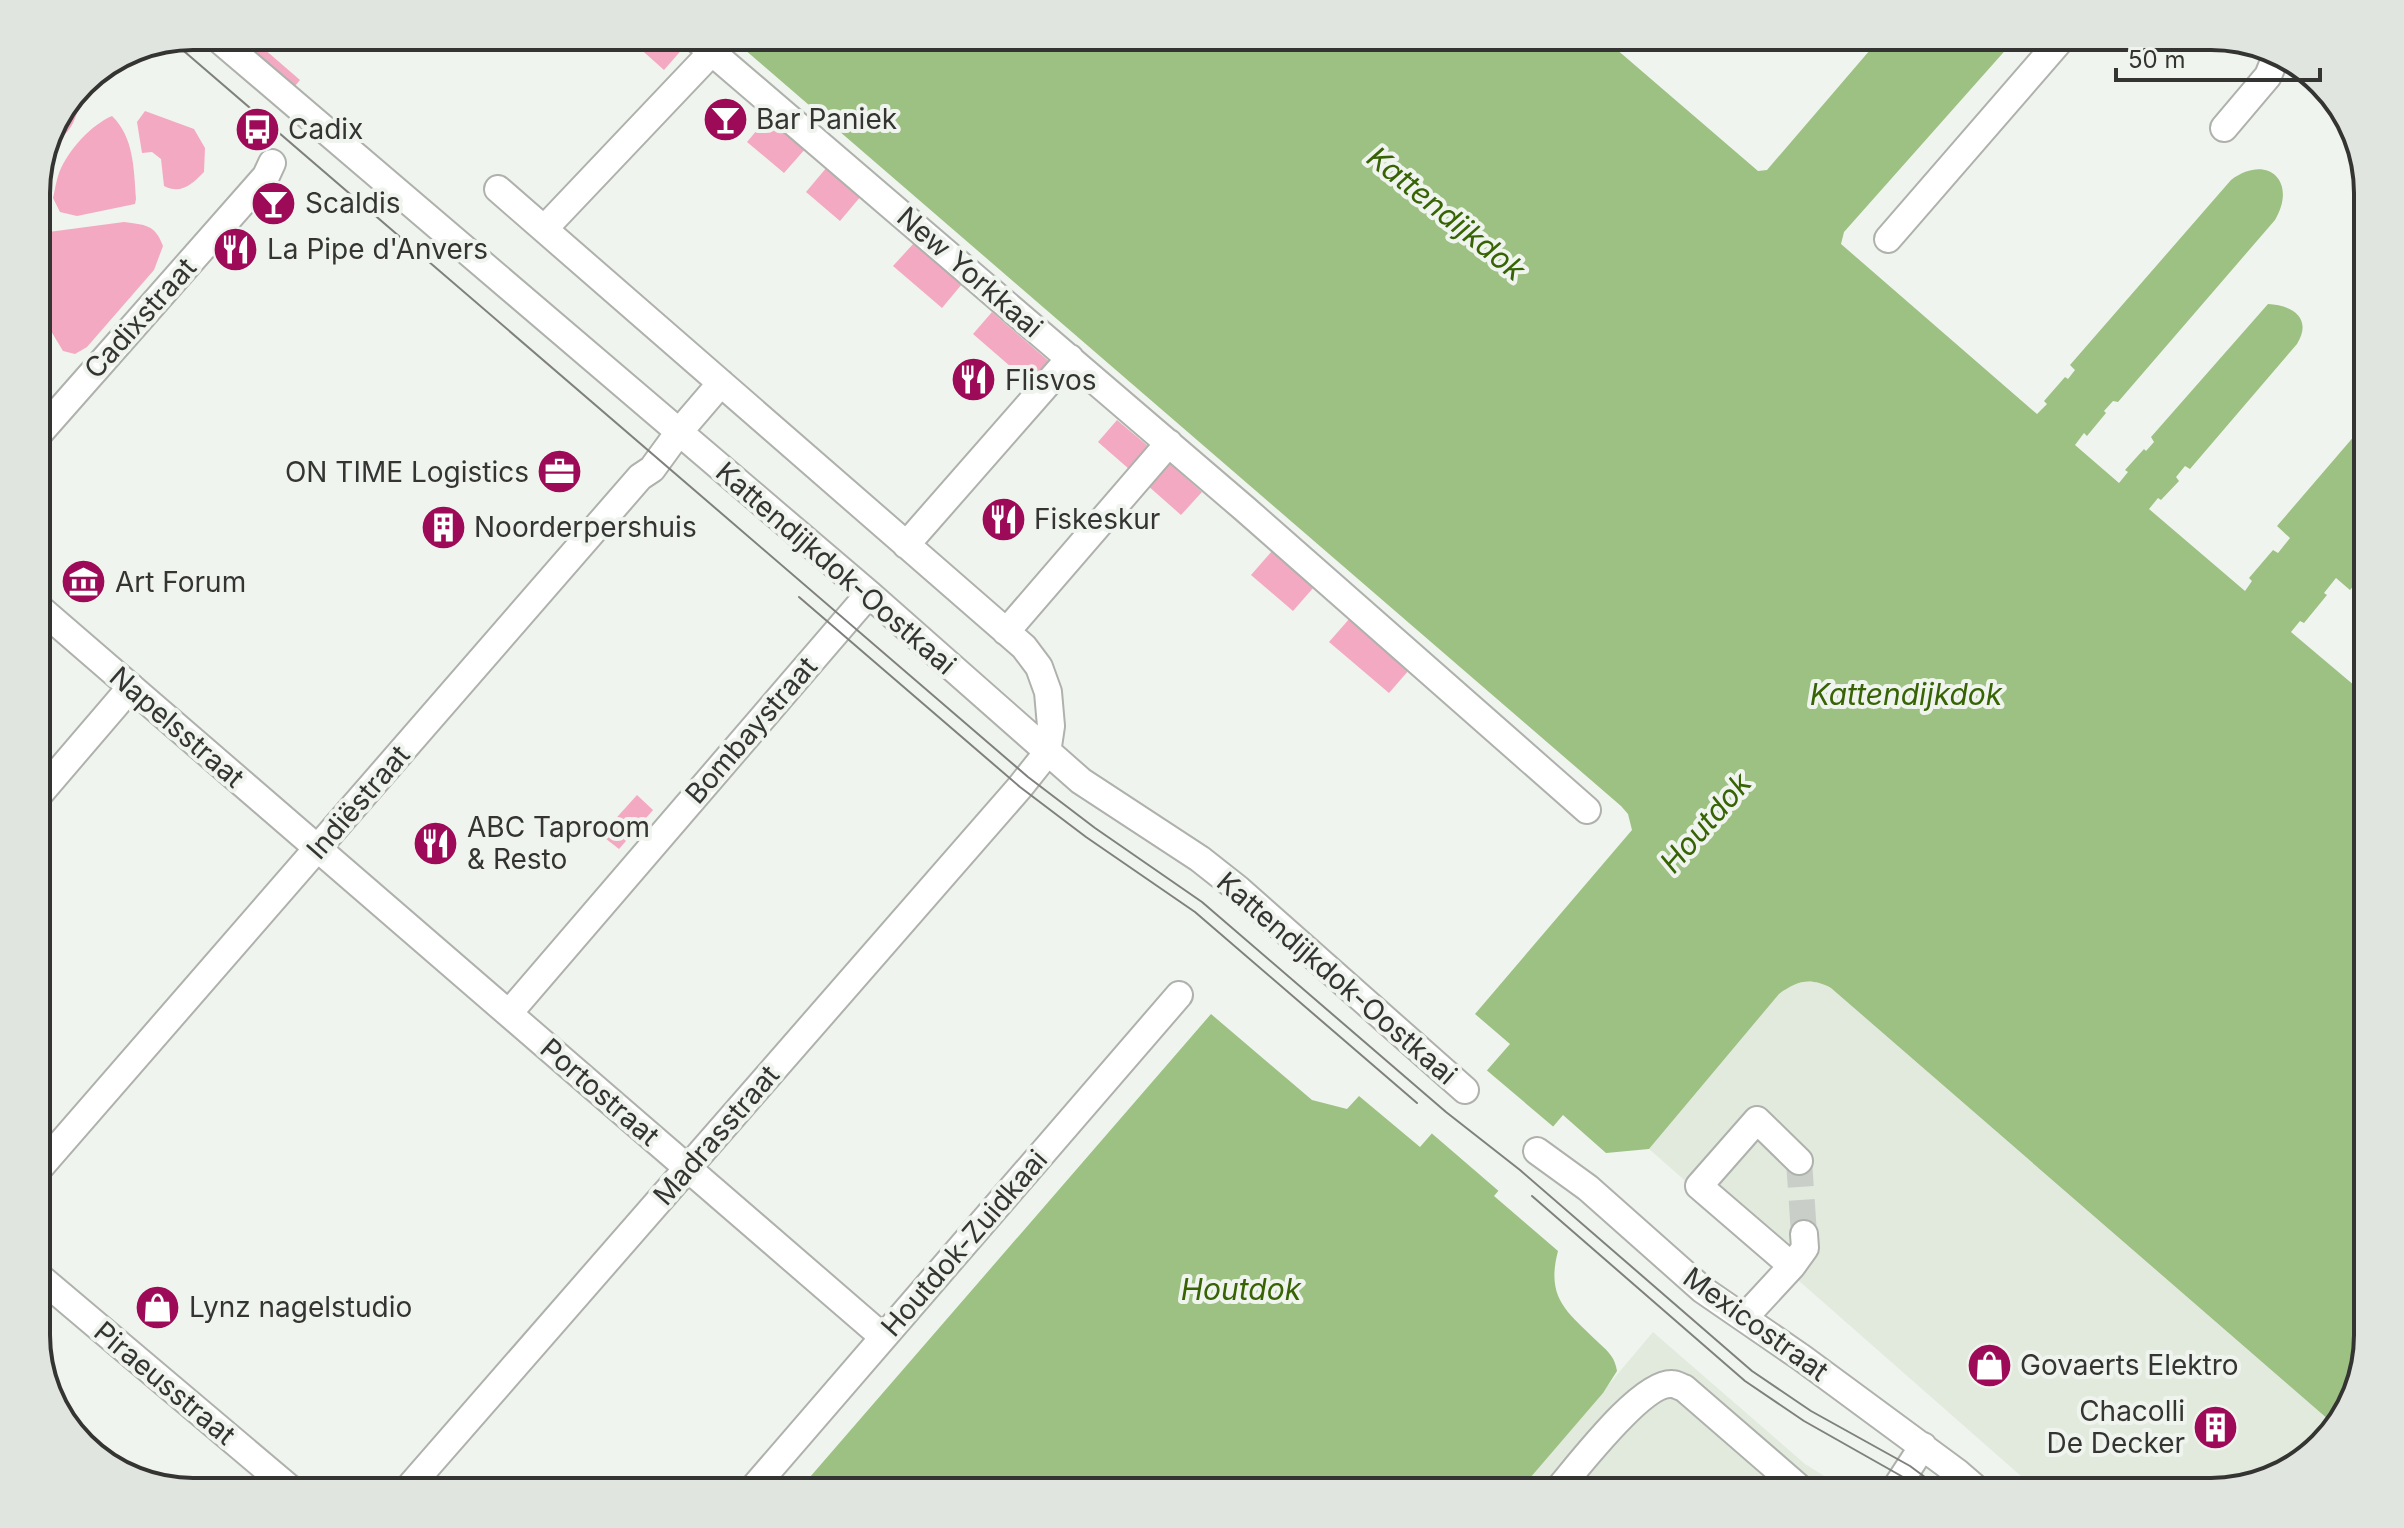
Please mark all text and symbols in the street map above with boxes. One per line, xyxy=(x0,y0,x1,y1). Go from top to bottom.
scale bar xyxy=(2116,32,2320,82)
text: 50 m xyxy=(2128,45,2186,74)
bar icon: Bar Paniek xyxy=(701,95,749,143)
place label: Bar Paniek xyxy=(756,102,897,136)
bus stop icon: Cadix xyxy=(233,105,281,153)
place label: Cadix xyxy=(288,112,363,146)
water label: Kattendijkdok xyxy=(1360,139,1533,288)
bar icon: Scaldis xyxy=(250,179,298,227)
place label: Scaldis xyxy=(305,186,400,220)
street label: New Yorkkaai xyxy=(890,200,1050,344)
restaurant icon: La Pipe d'Anvers xyxy=(212,225,260,273)
place label: La Pipe d'Anvers xyxy=(267,232,488,266)
street label: Cadixstraat xyxy=(77,251,203,385)
restaurant icon: Flisvos xyxy=(950,356,998,404)
place label: Flisvos xyxy=(1005,363,1097,397)
office icon: ON TIME Logistics xyxy=(536,448,584,496)
place label: ON TIME Logistics xyxy=(285,455,529,489)
street label: Kattendijkdok-Oostkaai xyxy=(709,455,963,681)
restaurant icon: Fiskeskur xyxy=(979,495,1027,543)
place label: Fiskeskur xyxy=(1034,502,1160,536)
building icon: Noorderpershuis xyxy=(419,503,467,551)
place label: Noorderpershuis xyxy=(474,510,697,544)
museum icon: Art Forum xyxy=(60,558,108,606)
place label: Art Forum xyxy=(115,565,246,599)
street label: Bombaystraat xyxy=(678,650,824,810)
street label: Napelsstraat xyxy=(103,659,251,795)
water label: Kattendijkdok xyxy=(1810,676,2003,712)
street label: Indiëstraat xyxy=(299,738,417,866)
water label: Houtdok xyxy=(1652,765,1759,880)
place label: ABC Taproom & Resto xyxy=(467,810,650,876)
restaurant icon: ABC Taproom & Resto xyxy=(412,819,460,867)
street label: Kattendijkdok-Oostkaai xyxy=(1210,865,1464,1091)
street label: Portostraat xyxy=(534,1031,666,1153)
street label: Madrasstraat xyxy=(646,1058,786,1212)
street label: Houtdok-Zuidkaai xyxy=(874,1143,1054,1343)
street label: Mexicostraat xyxy=(1677,1260,1835,1388)
water label: Houtdok xyxy=(1181,1271,1302,1307)
shop icon: Lynz nagelstudio xyxy=(134,1283,182,1331)
place label: Lynz nagelstudio xyxy=(189,1290,412,1324)
street label: Piraeusstraat xyxy=(88,1314,242,1452)
shop icon: Govaerts Elektro xyxy=(1965,1341,2013,1389)
place label: Govaerts Elektro xyxy=(2020,1348,2239,1382)
place label: Chacolli De Decker xyxy=(2046,1394,2185,1460)
building icon: Chacolli De Decker xyxy=(2192,1403,2240,1451)

